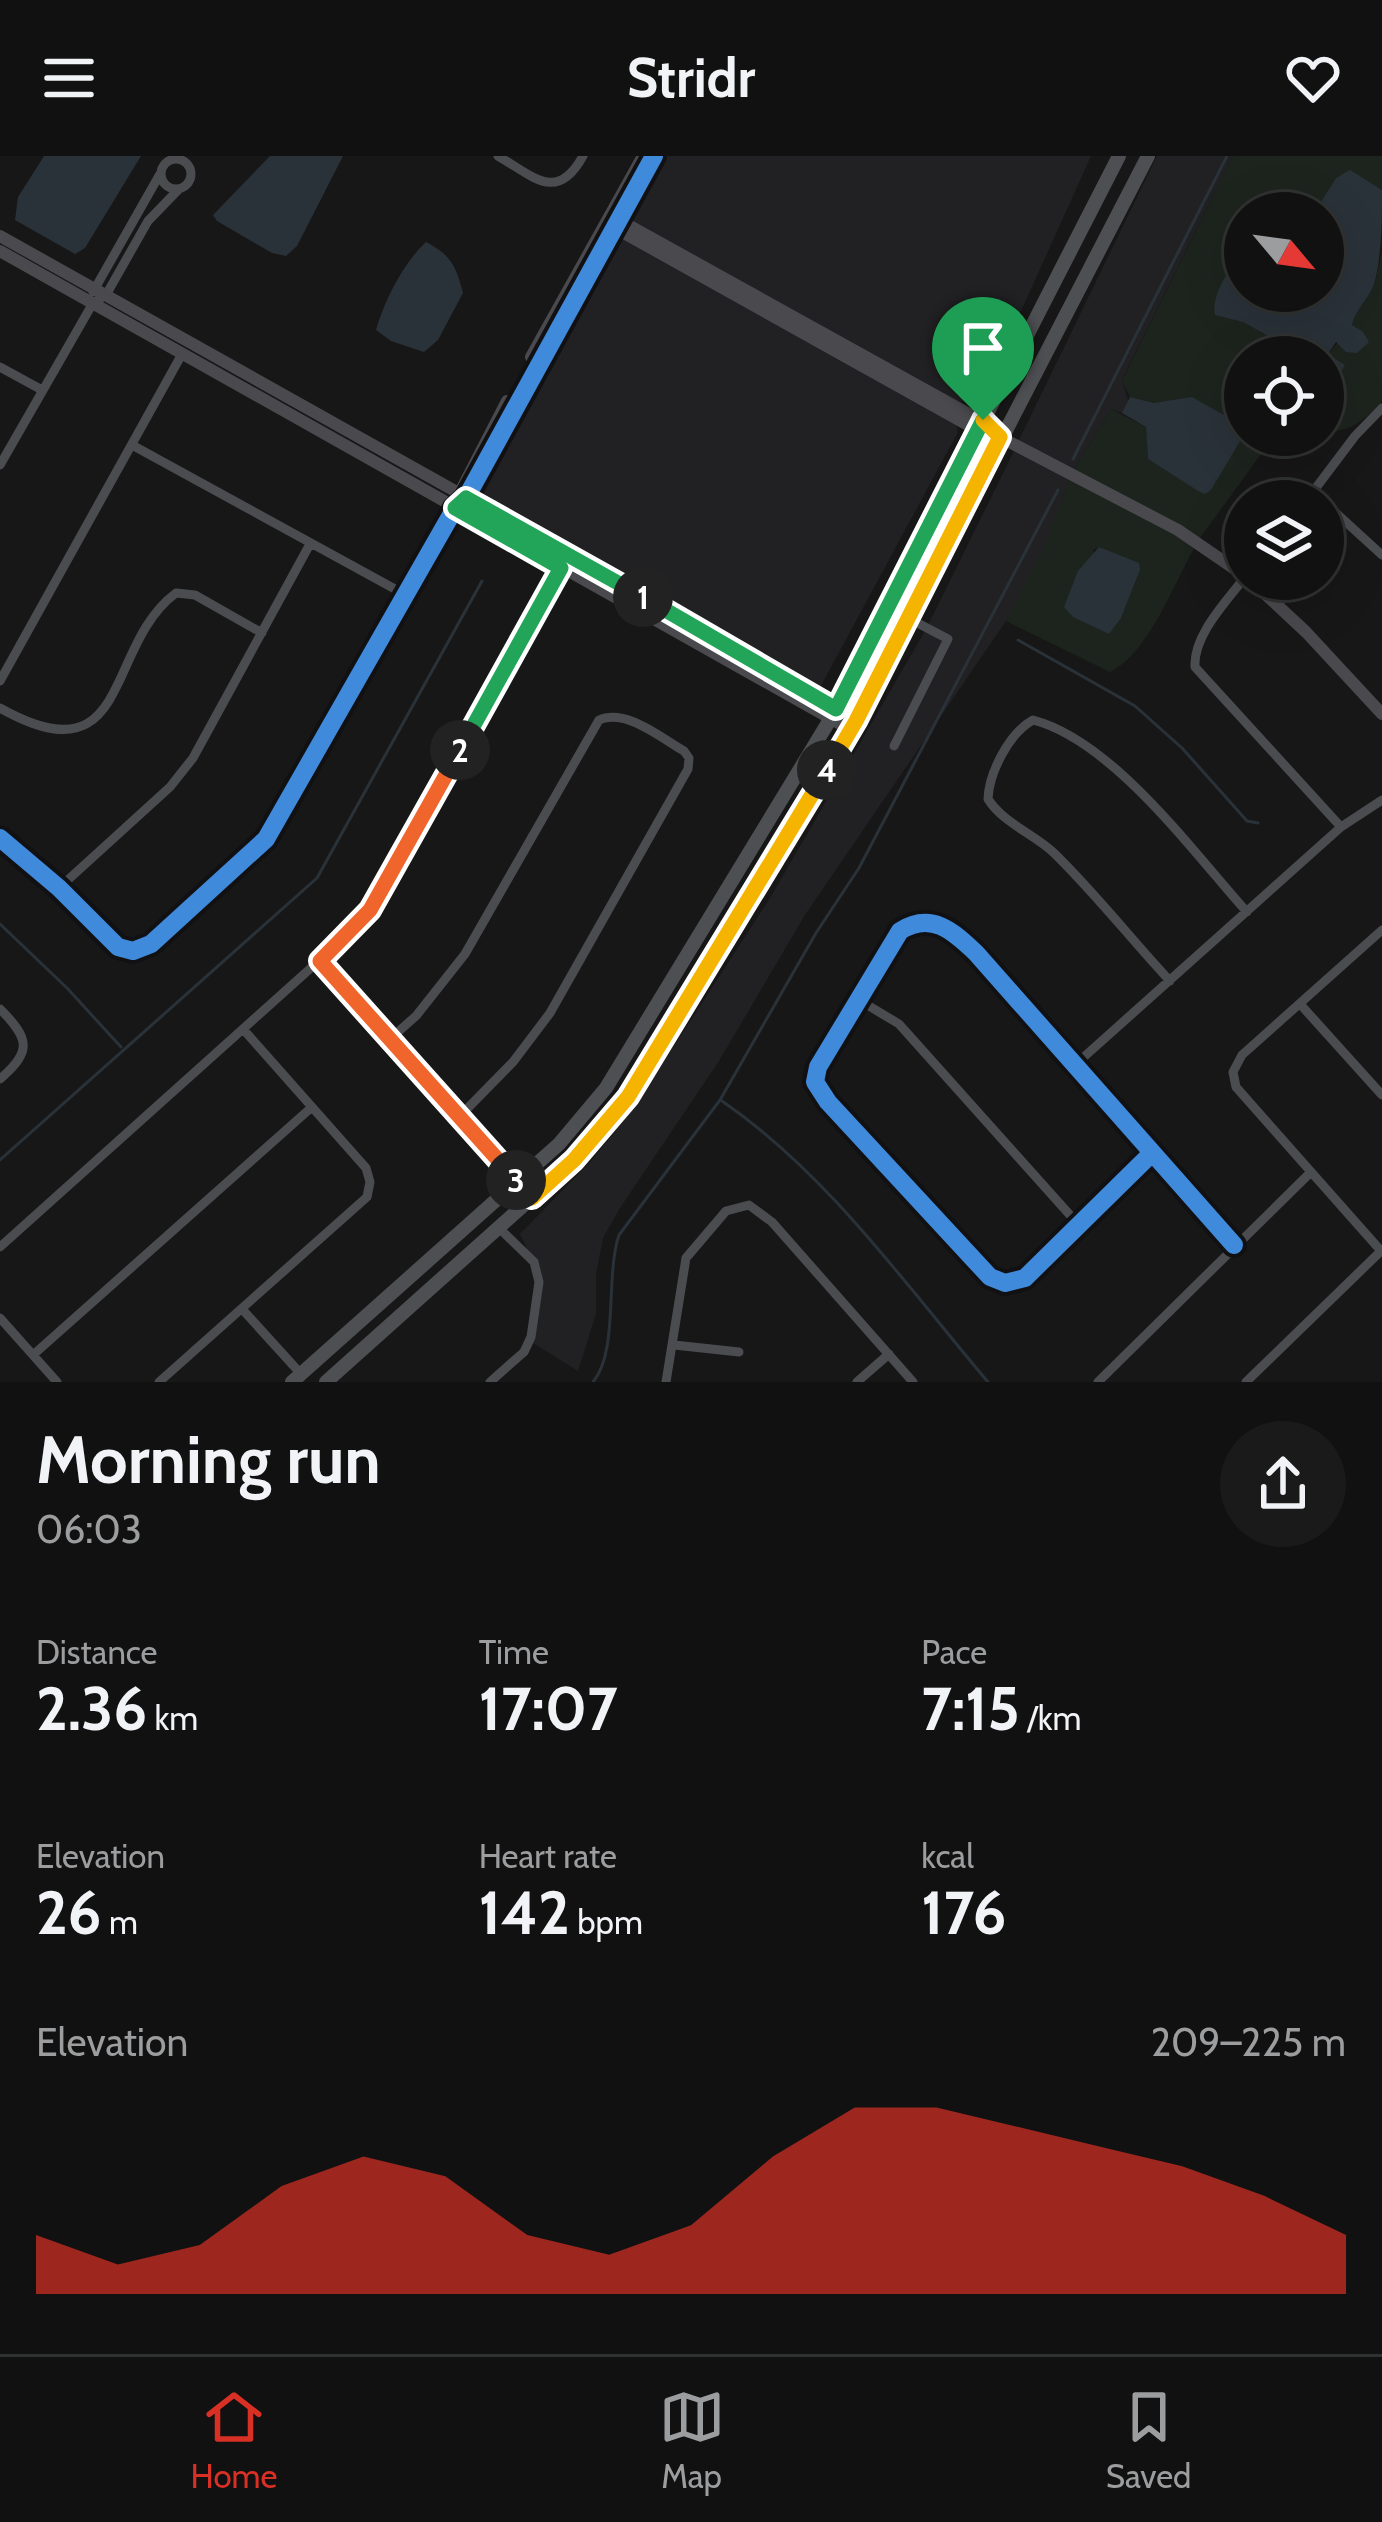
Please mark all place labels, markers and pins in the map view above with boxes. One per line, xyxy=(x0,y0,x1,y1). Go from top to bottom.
pin xyxy=(932,297,1034,420)
pin: 1 xyxy=(613,567,673,627)
pin: 2 xyxy=(430,720,490,780)
pin: 4 xyxy=(797,740,857,800)
pin: 3 xyxy=(486,1150,546,1210)

